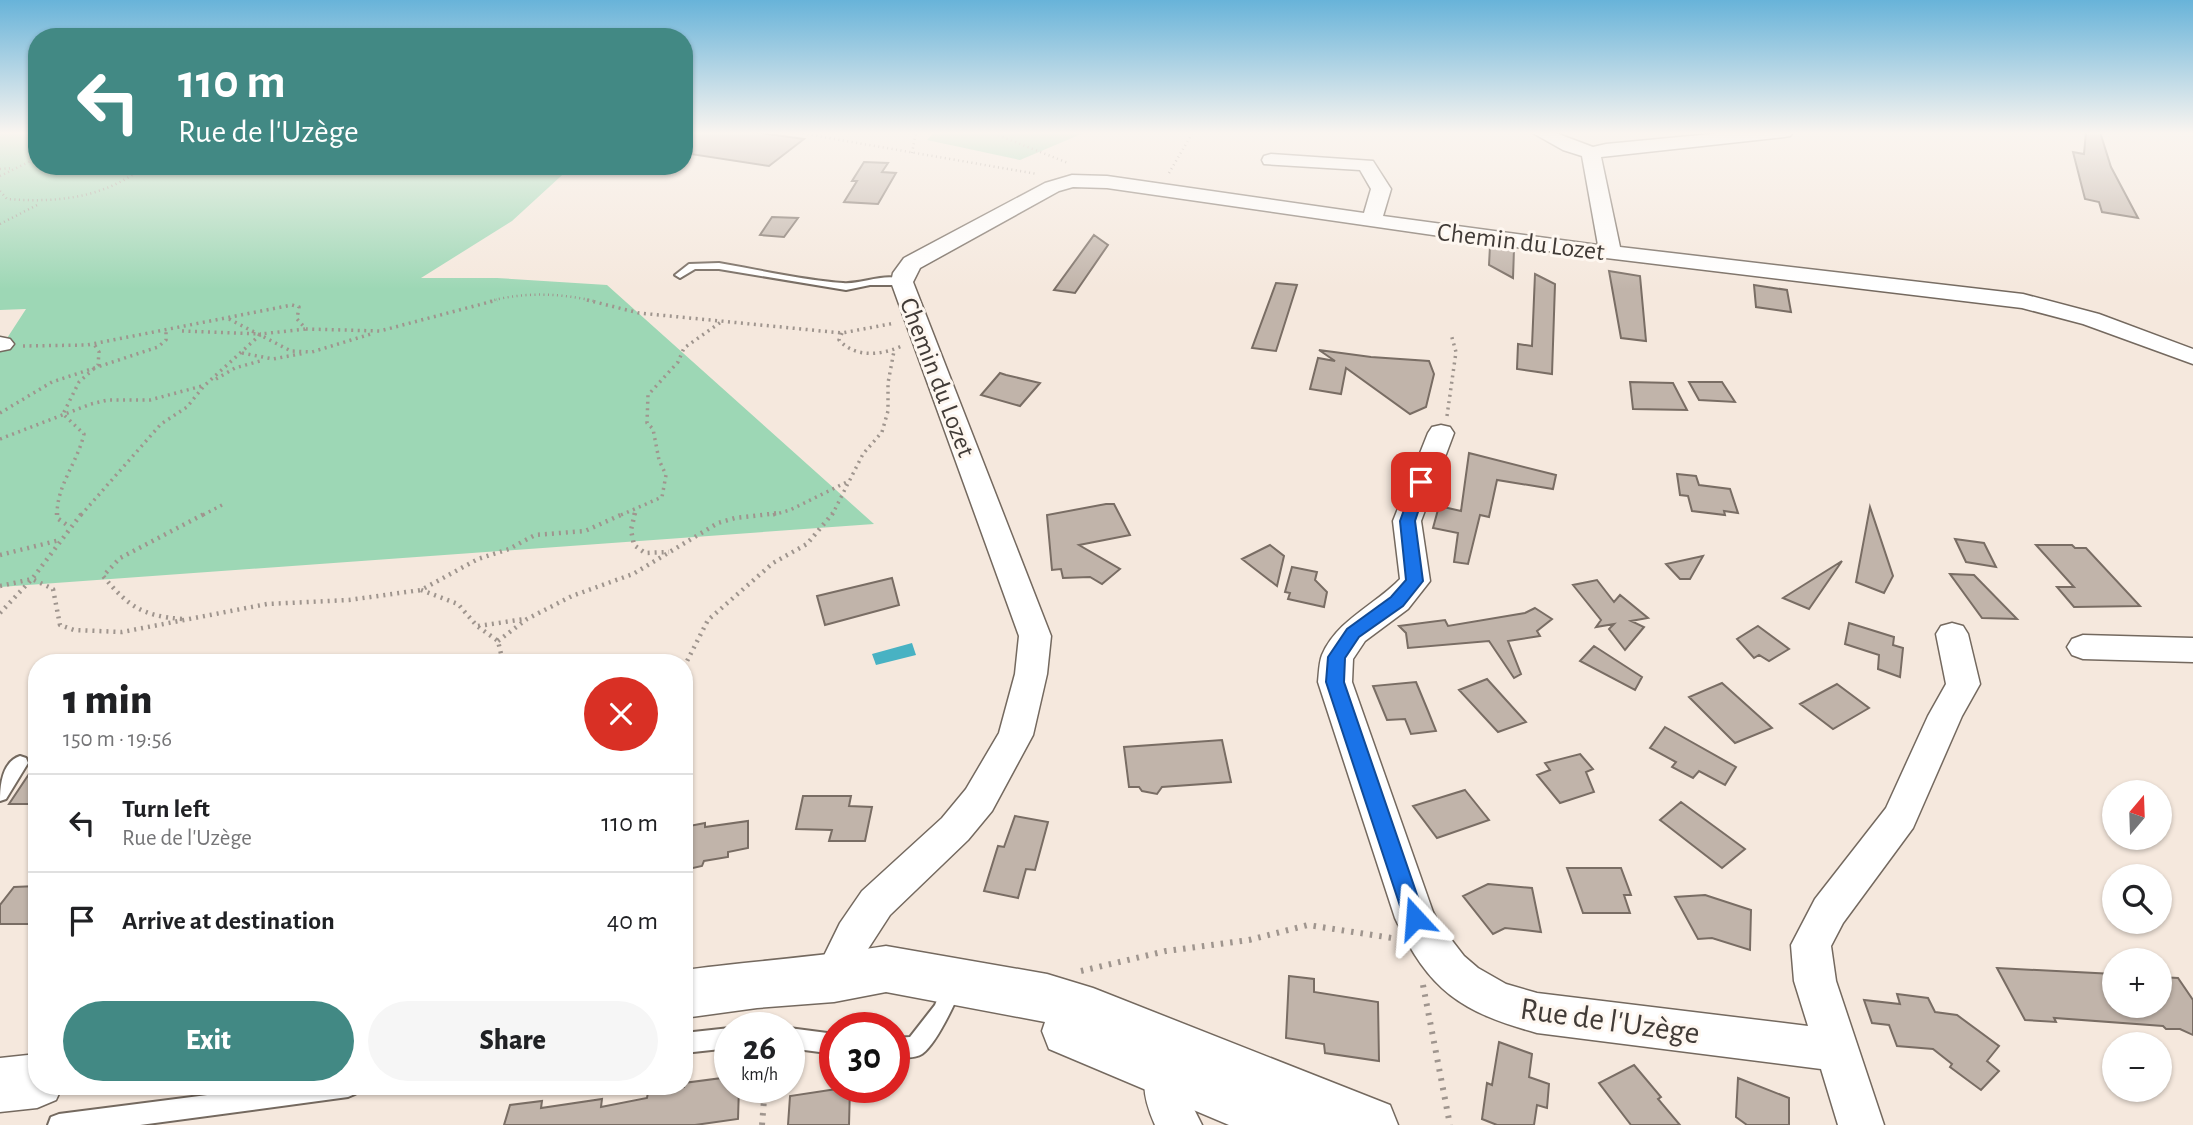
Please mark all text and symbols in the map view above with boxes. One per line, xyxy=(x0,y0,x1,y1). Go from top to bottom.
icon: left xyxy=(63,56,154,147)
text: 110 m xyxy=(178,58,286,107)
text: Rue de l'Uzège xyxy=(178,116,359,148)
street label: Chemin du Lozet xyxy=(1436,219,1606,265)
street label: Chemin du Lozet xyxy=(895,294,979,461)
pin xyxy=(1391,452,1451,512)
icon: arrive xyxy=(1402,463,1440,501)
button: close xyxy=(584,677,658,751)
text: 1 min xyxy=(63,679,152,721)
text: 150 m · 19:56 xyxy=(63,728,172,751)
north arrow xyxy=(2102,780,2172,850)
map controls xyxy=(2102,780,2172,1102)
text: Turn left xyxy=(122,796,210,822)
icon: left xyxy=(63,804,101,842)
text: 110 m xyxy=(601,810,658,836)
text: Rue de l'Uzège xyxy=(122,827,252,850)
button: search xyxy=(2102,864,2172,934)
position arrow xyxy=(1378,881,1452,955)
icon: arrive xyxy=(63,902,101,940)
text: Arrive at destination xyxy=(122,908,335,934)
text: 40 m xyxy=(607,908,658,934)
button: + xyxy=(2102,948,2172,1018)
street label: Rue de l'Uzège xyxy=(1518,993,1702,1049)
button: Exit xyxy=(63,1001,354,1081)
button: Share xyxy=(368,1001,658,1081)
speed limit sign: 30 xyxy=(819,1012,910,1103)
text: 26 xyxy=(743,1031,776,1066)
button: − xyxy=(2102,1032,2172,1102)
text: km/h xyxy=(741,1066,778,1084)

